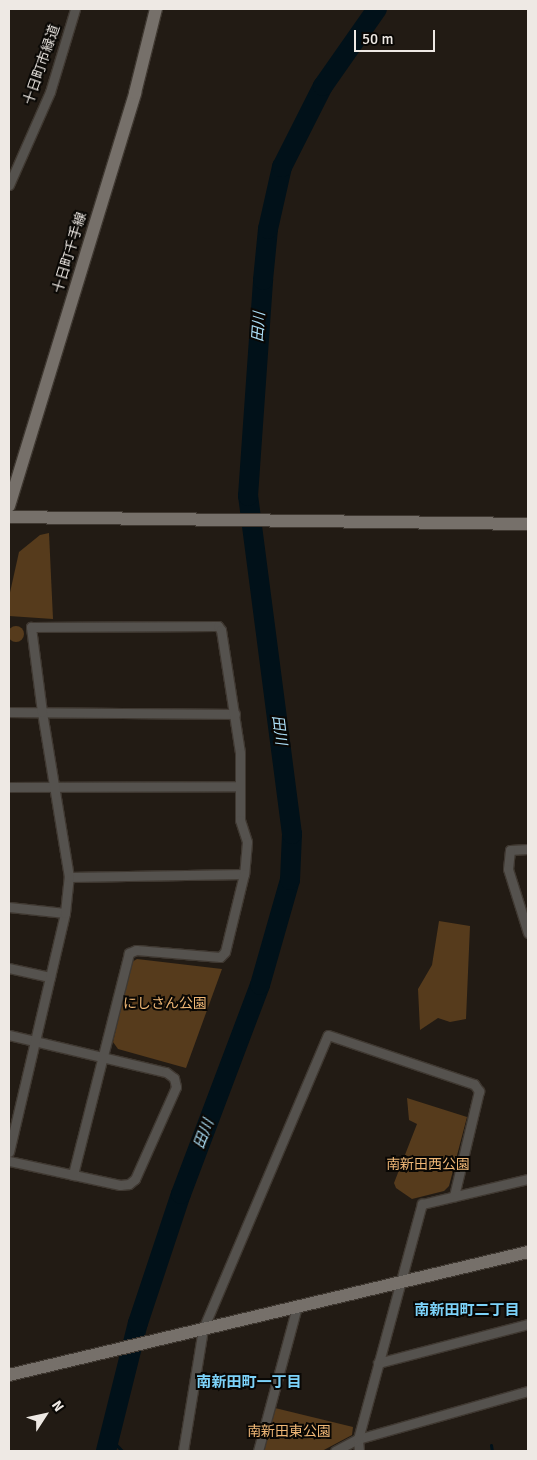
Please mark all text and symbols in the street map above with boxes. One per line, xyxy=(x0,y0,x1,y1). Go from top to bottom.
scale bar xyxy=(357,20,438,52)
street label: 十日町市緑道 xyxy=(20,23,64,107)
text: 50 m xyxy=(362,30,393,48)
street label: 十日町千手線 xyxy=(50,210,90,296)
water label: 田川 xyxy=(249,311,269,343)
water label: 田川 xyxy=(268,714,290,746)
park label: にしさん公園 xyxy=(123,996,207,1012)
water label: 田川 xyxy=(190,1117,218,1151)
park label: 南新田西公園 xyxy=(386,1157,470,1173)
district label: 南新田町二丁目 xyxy=(415,1302,519,1320)
district label: 南新田町一丁目 xyxy=(197,1374,301,1392)
north arrow xyxy=(20,1390,70,1440)
text: N xyxy=(48,1397,67,1415)
park label: 南新田東公園 xyxy=(247,1424,331,1440)

